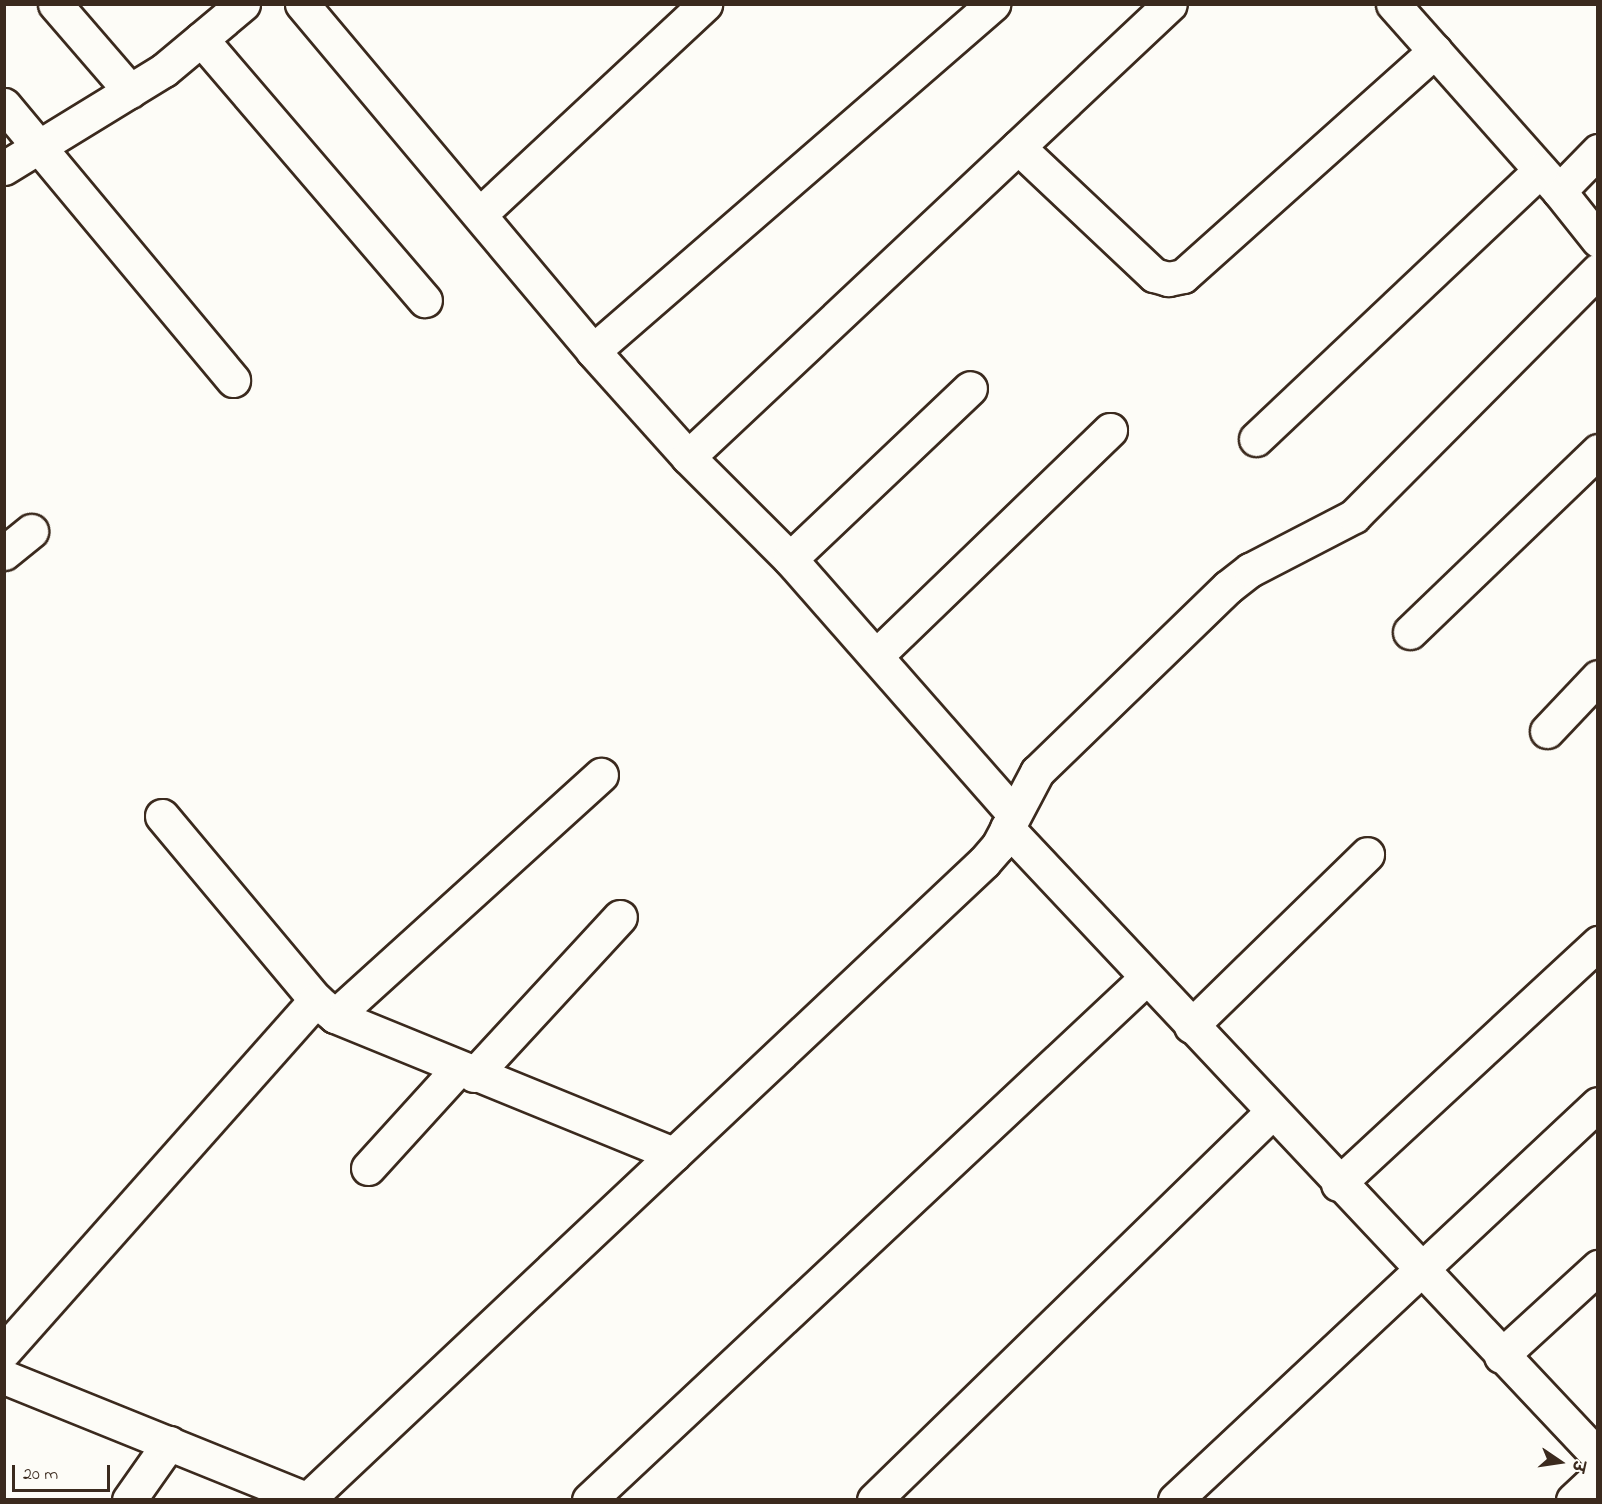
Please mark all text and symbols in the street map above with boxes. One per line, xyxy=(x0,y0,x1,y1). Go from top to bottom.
north arrow xyxy=(1530,1432,1590,1492)
scale bar xyxy=(15,1453,112,1491)
text: उ xyxy=(1565,1458,1590,1474)
text: 20 m xyxy=(23,1462,58,1488)

